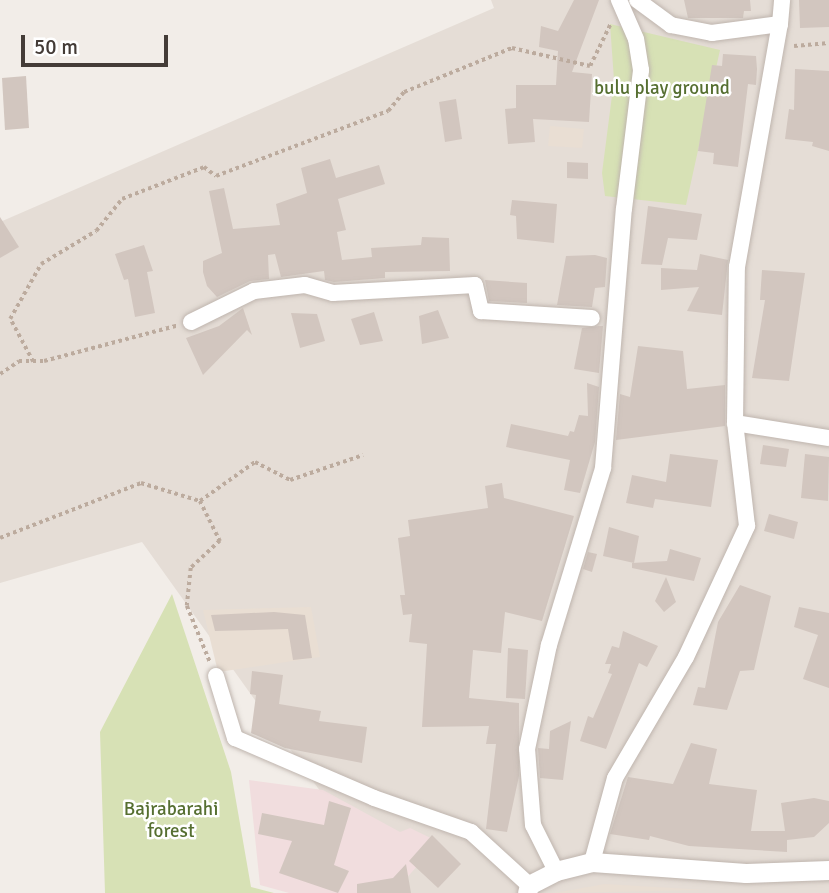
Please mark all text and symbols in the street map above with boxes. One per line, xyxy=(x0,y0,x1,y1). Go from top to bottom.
scale bar xyxy=(24,21,172,65)
text: 50 m xyxy=(34,34,78,60)
park label: bulu play ground xyxy=(594,78,730,100)
park label: Bajrabarahi forest xyxy=(124,799,218,843)

